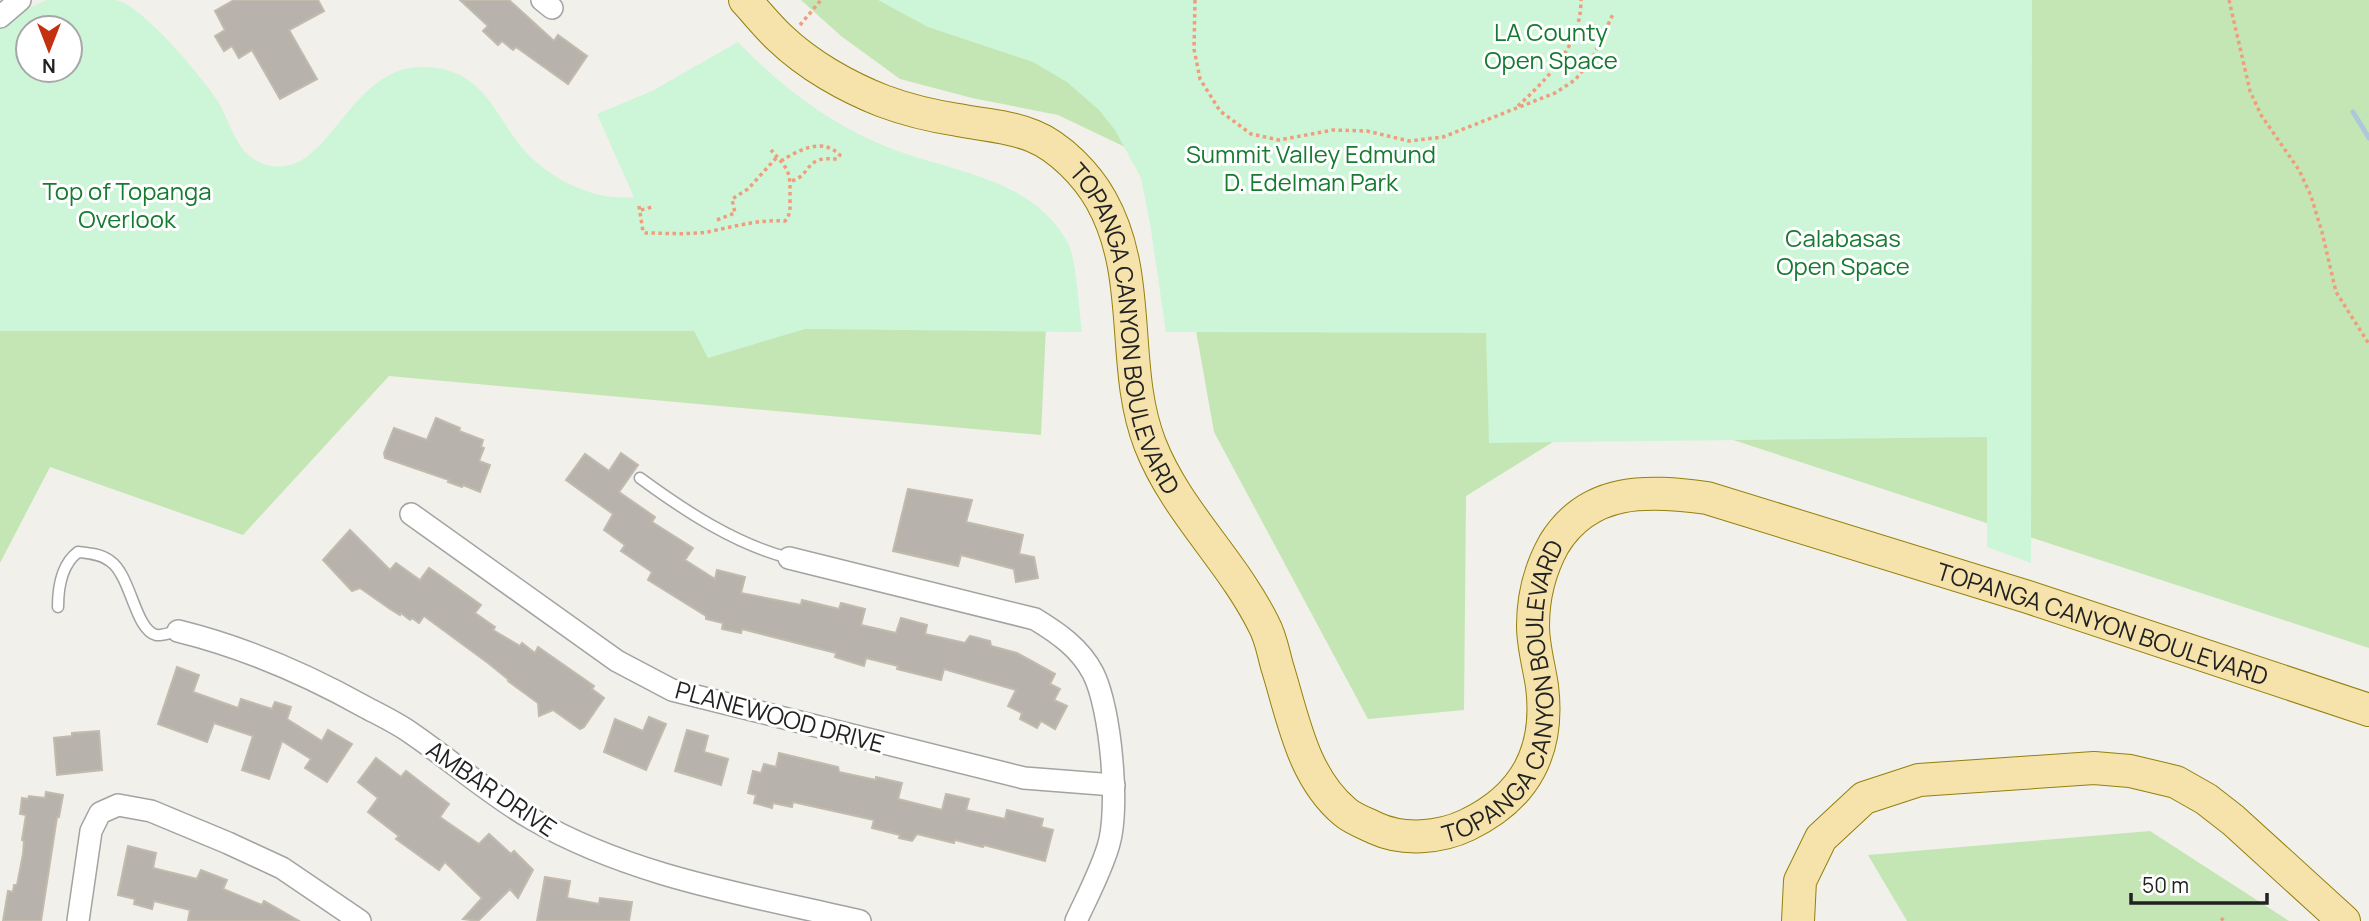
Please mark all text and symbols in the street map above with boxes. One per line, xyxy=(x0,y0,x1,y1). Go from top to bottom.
north arrow xyxy=(14,14,84,84)
park label: LA County Open Space xyxy=(1484,15,1618,76)
text: N xyxy=(42,53,56,79)
park label: Summit Valley Edmund D. Edelman Park xyxy=(1186,137,1436,198)
street label: TOPANGA CANYON BOULEVARD xyxy=(1063,155,1188,500)
park label: Top of Topanga Overlook xyxy=(42,174,212,235)
park label: Calabasas Open Space xyxy=(1776,221,1910,282)
street label: TOPANGA CANYON BOULEVARD xyxy=(1438,533,1570,850)
street label: TOPANGA CANYON BOULEVARD xyxy=(1933,553,2273,692)
street label: PLANEWOOD DRIVE xyxy=(672,672,888,760)
street label: AMBAR DRIVE xyxy=(420,732,564,844)
scale bar xyxy=(2131,862,2268,906)
text: 50 m xyxy=(2142,871,2189,899)

